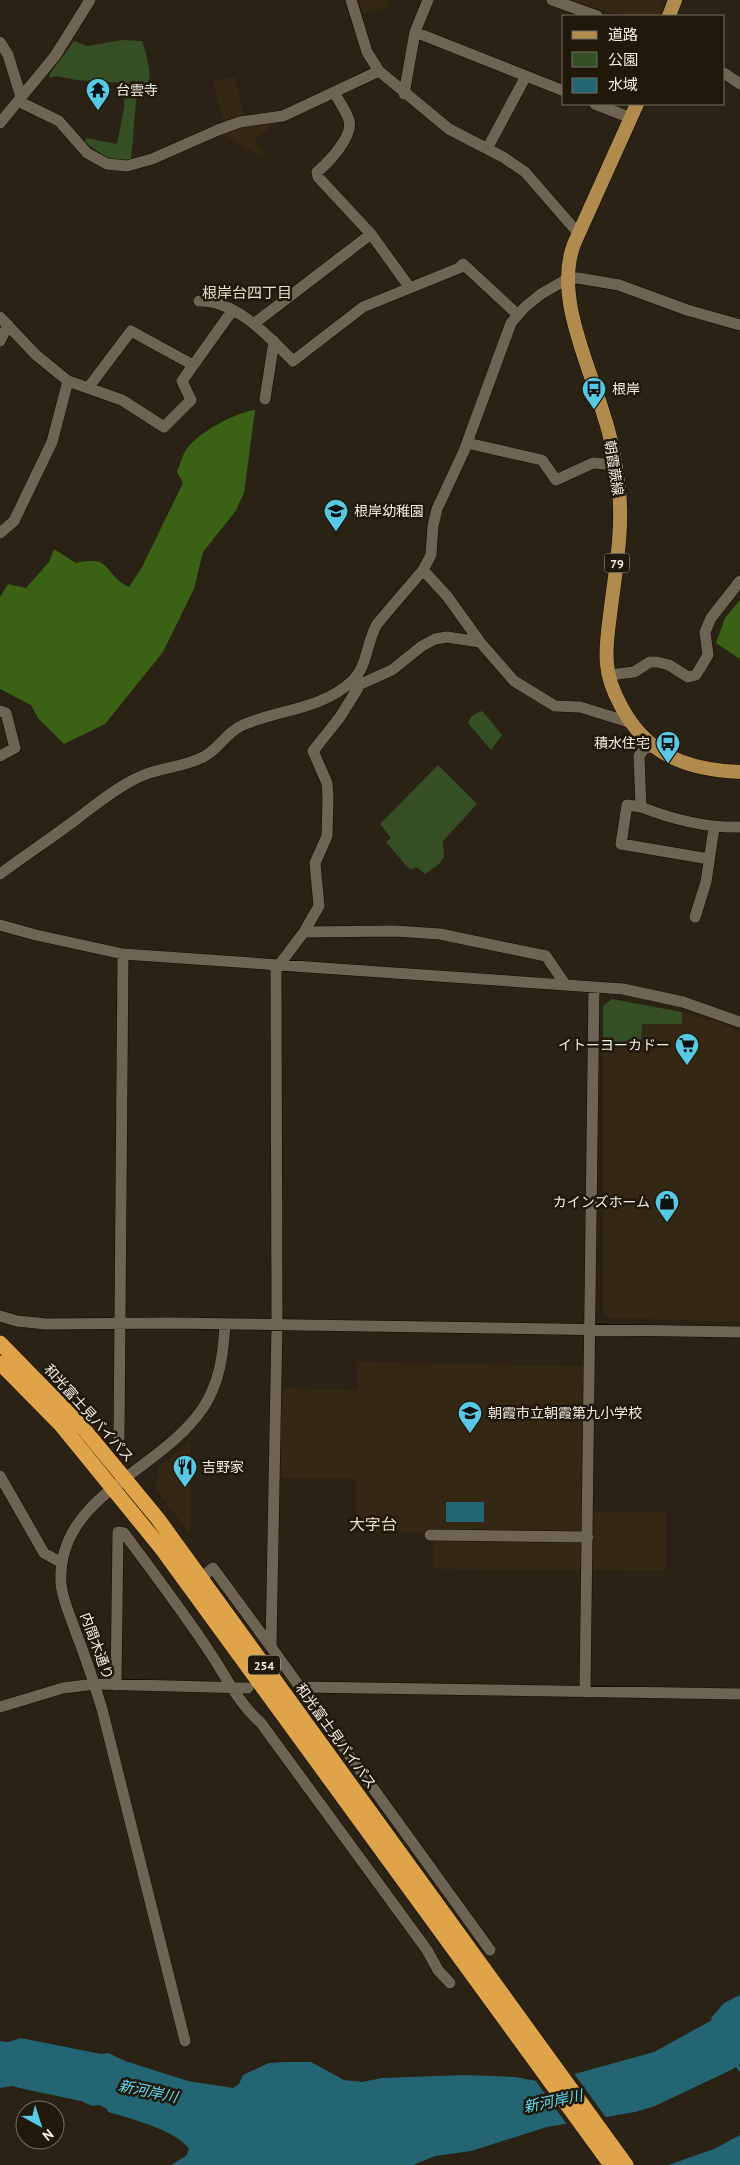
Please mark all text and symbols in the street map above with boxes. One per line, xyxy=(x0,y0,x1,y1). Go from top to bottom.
legend xyxy=(562,15,725,105)
text: 道路 xyxy=(608,25,638,44)
text: 公園 xyxy=(608,50,638,69)
text: 水域 xyxy=(608,75,638,94)
temple icon: 台雲寺 xyxy=(85,77,111,111)
place label: 台雲寺 xyxy=(116,81,158,99)
district label: 根岸台四丁目 xyxy=(202,283,292,302)
bus stop icon: 根岸 xyxy=(581,376,607,410)
place label: 根岸 xyxy=(612,380,640,398)
street label: 朝霞蕨線 xyxy=(601,439,627,497)
school or university icon: 根岸幼稚園 xyxy=(323,498,349,532)
place label: 根岸幼稚園 xyxy=(354,502,424,520)
road number: 79 xyxy=(604,554,630,572)
bus stop icon: 積水住宅 xyxy=(655,730,681,764)
place label: 積水住宅 xyxy=(594,734,650,752)
supermarket icon: イトーヨーカドー xyxy=(674,1032,700,1066)
place label: イトーヨーカドー xyxy=(558,1036,670,1054)
shop icon: カインズホーム xyxy=(654,1189,680,1223)
place label: カインズホーム xyxy=(553,1193,650,1211)
street label: 和光富士見バイパス xyxy=(40,1360,138,1466)
school or university icon: 朝霞市立朝霞第九小学校 xyxy=(457,1400,483,1434)
place label: 朝霞市立朝霞第九小学校 xyxy=(488,1404,642,1422)
restaurant icon: 吉野家 xyxy=(172,1454,198,1488)
place label: 吉野家 xyxy=(202,1458,244,1476)
district label: 大字台 xyxy=(349,1514,397,1534)
street label: 内間木通り xyxy=(77,1610,117,1682)
road number: 254 xyxy=(248,1656,280,1674)
street label: 和光富士見バイパス xyxy=(292,1680,380,1792)
water label: 新河岸川 xyxy=(117,2075,181,2107)
water label: 新河岸川 xyxy=(522,2085,586,2117)
north arrow xyxy=(15,2100,65,2150)
text: N xyxy=(39,2125,57,2145)

